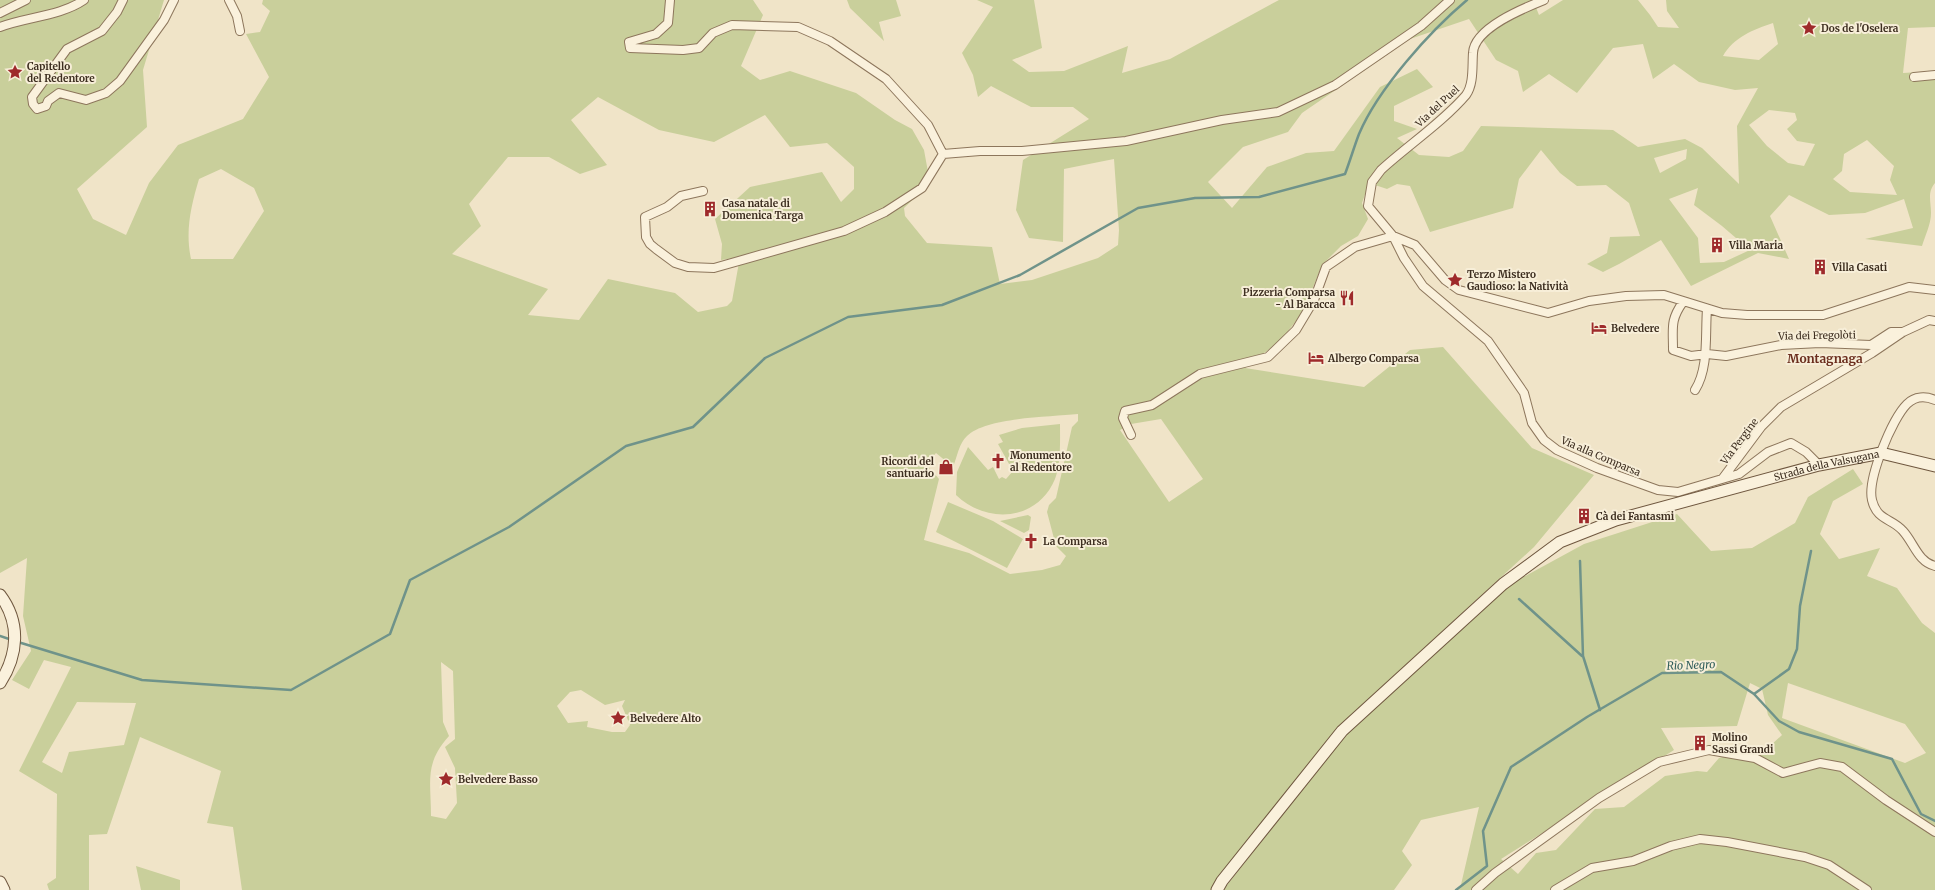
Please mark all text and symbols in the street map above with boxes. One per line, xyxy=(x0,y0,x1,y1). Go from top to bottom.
place icon: Dos de l'Oselera xyxy=(1800,19,1818,37)
place label: Dos de l'Oselera xyxy=(1821,22,1899,35)
place label: Capitello del Redentore xyxy=(27,60,95,85)
place icon: Capitello del Redentore xyxy=(6,63,24,81)
street label: Via del Puel xyxy=(1412,83,1462,131)
place label: Casa natale di Domenica Targa xyxy=(722,197,804,222)
building icon: Casa natale di Domenica Targa xyxy=(701,200,719,218)
building icon: Villa Maria xyxy=(1708,236,1726,254)
place label: Villa Maria xyxy=(1728,239,1783,252)
building icon: Villa Casati xyxy=(1811,258,1829,276)
place label: Villa Casati xyxy=(1831,261,1888,274)
place label: Terzo Mistero Gaudioso: la Natività xyxy=(1467,268,1569,293)
place icon: Terzo Mistero Gaudioso: la Natività xyxy=(1446,271,1464,289)
place label: Pizzeria Comparsa - Al Baracca xyxy=(1243,286,1335,311)
restaurant icon: Pizzeria Comparsa - Al Baracca xyxy=(1338,289,1356,307)
hotel icon: Belvedere xyxy=(1590,319,1608,337)
place label: Belvedere xyxy=(1611,322,1660,335)
street label: Via dei Fregolòti xyxy=(1777,328,1856,343)
hotel icon: Albergo Comparsa xyxy=(1307,349,1325,367)
district label: Montagnaga xyxy=(1787,351,1863,366)
place label: Albergo Comparsa xyxy=(1327,352,1419,365)
street label: Via Pergine xyxy=(1717,416,1761,468)
street label: Via alla Comparsa xyxy=(1558,433,1643,479)
street label: Strada della Valsugana xyxy=(1772,447,1881,484)
place label: Monumento al Redentore xyxy=(1010,449,1072,474)
church icon: Monumento al Redentore xyxy=(989,452,1007,470)
place label: Ricordi del santuario xyxy=(881,455,935,480)
shop icon: Ricordi del santuario xyxy=(937,458,955,476)
building icon: Cà dei Fantasmi xyxy=(1575,507,1593,525)
place label: Cà dei Fantasmi xyxy=(1596,510,1675,523)
church icon: La Comparsa xyxy=(1022,532,1040,550)
place label: La Comparsa xyxy=(1043,535,1108,548)
water label: Rio Negro xyxy=(1666,657,1716,673)
place icon: Belvedere Alto xyxy=(609,709,627,727)
place label: Belvedere Alto xyxy=(630,712,701,725)
place label: Molino Sassi Grandi xyxy=(1712,731,1774,756)
building icon: Molino Sassi Grandi xyxy=(1691,734,1709,752)
place icon: Belvedere Basso xyxy=(437,770,455,788)
place label: Belvedere Basso xyxy=(458,773,538,786)

